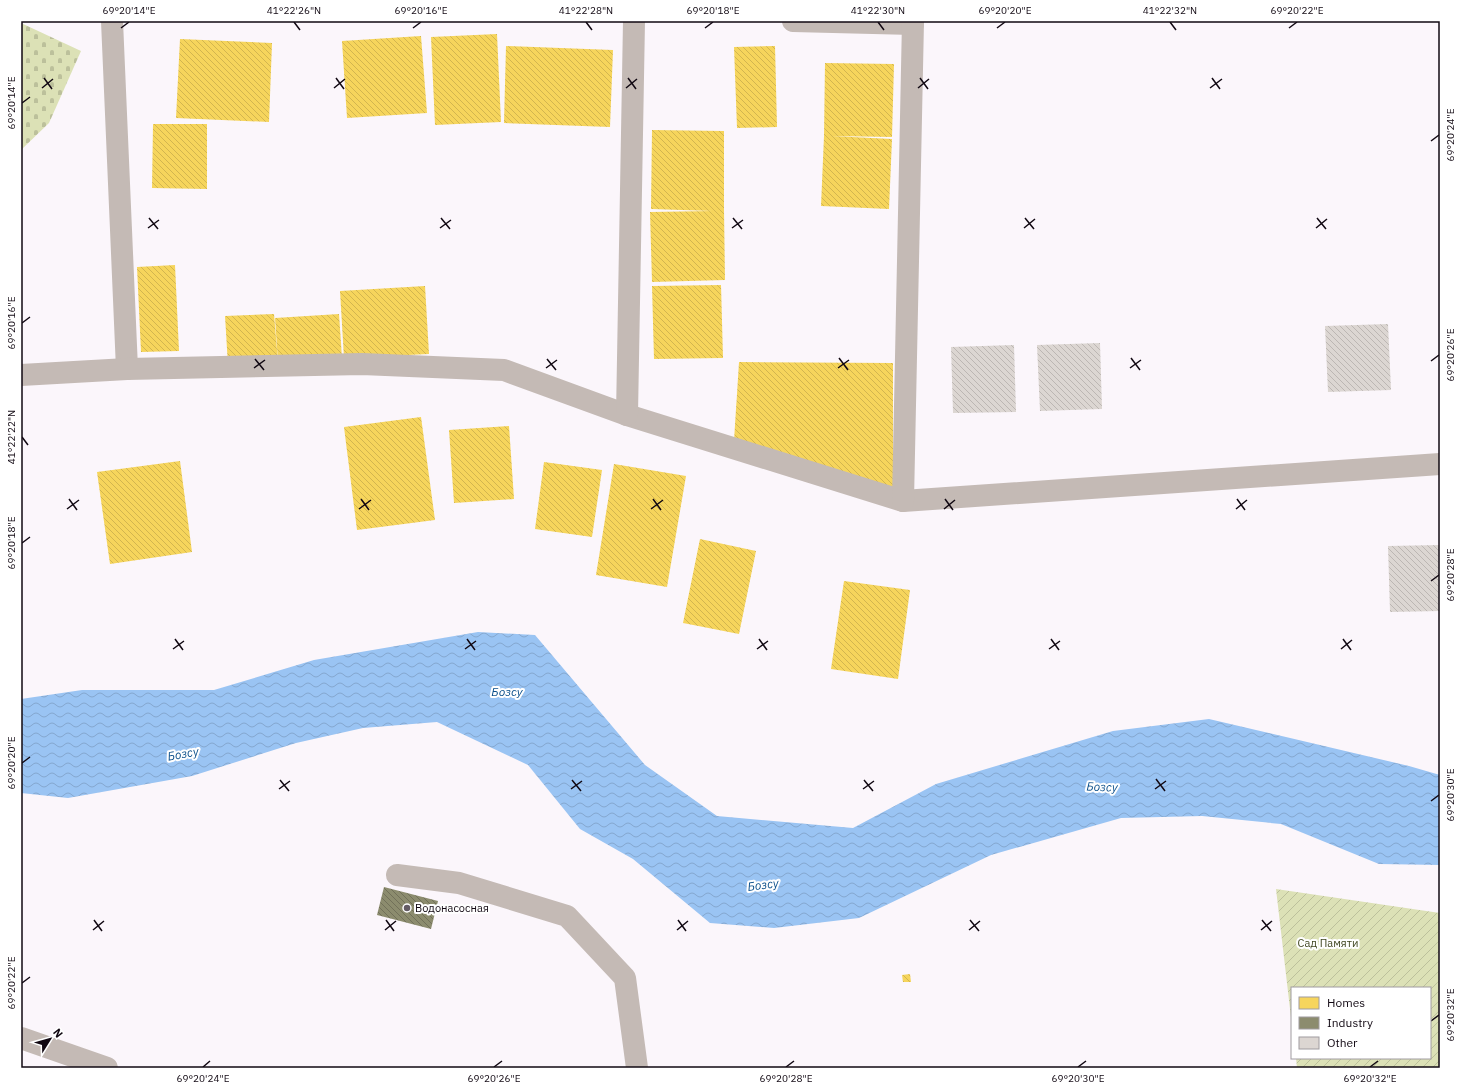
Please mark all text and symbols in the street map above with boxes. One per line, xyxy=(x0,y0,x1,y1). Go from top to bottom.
text: 69°20'14"E xyxy=(102,4,156,17)
text: 41°22'26"N xyxy=(267,4,321,17)
text: 69°20'16"E xyxy=(394,4,448,17)
text: 41°22'28"N xyxy=(559,4,613,17)
text: 69°20'18"E xyxy=(686,4,740,17)
text: 41°22'30"N xyxy=(851,4,905,17)
text: 69°20'20"E xyxy=(978,4,1032,17)
text: 41°22'32"N xyxy=(1143,4,1197,17)
text: 69°20'22"E xyxy=(1270,4,1324,17)
text: 69°20'14"E xyxy=(5,76,18,130)
text: 69°20'24"E xyxy=(1444,108,1457,162)
text: 69°20'16"E xyxy=(5,296,18,350)
text: 69°20'26"E xyxy=(1444,328,1457,382)
text: 41°22'22"N xyxy=(5,410,18,464)
text: 69°20'18"E xyxy=(5,516,18,570)
text: 69°20'28"E xyxy=(1444,548,1457,602)
water label: Бозсу xyxy=(491,684,524,699)
text: 69°20'20"E xyxy=(5,736,18,790)
water label: Бозсу xyxy=(166,743,201,764)
text: 69°20'30"E xyxy=(1444,768,1457,822)
water label: Бозсу xyxy=(1086,778,1119,795)
water label: Бозсу xyxy=(746,875,781,894)
place label: Водонасосная xyxy=(415,901,489,915)
marker: Водонасосная xyxy=(402,903,412,913)
park label: Сад Памяти xyxy=(1298,936,1358,950)
text: 69°20'22"E xyxy=(5,956,18,1010)
legend xyxy=(1291,987,1431,1059)
text: 69°20'32"E xyxy=(1444,988,1457,1042)
text: Homes xyxy=(1327,995,1365,1010)
text: Industry xyxy=(1327,1015,1373,1030)
north arrow xyxy=(30,1019,70,1059)
text: N xyxy=(50,1026,66,1040)
text: Other xyxy=(1327,1035,1358,1050)
text: 69°20'24"E xyxy=(176,1072,230,1085)
text: 69°20'26"E xyxy=(467,1072,521,1085)
text: 69°20'28"E xyxy=(759,1072,813,1085)
text: 69°20'30"E xyxy=(1051,1072,1105,1085)
text: 69°20'32"E xyxy=(1343,1072,1397,1085)

